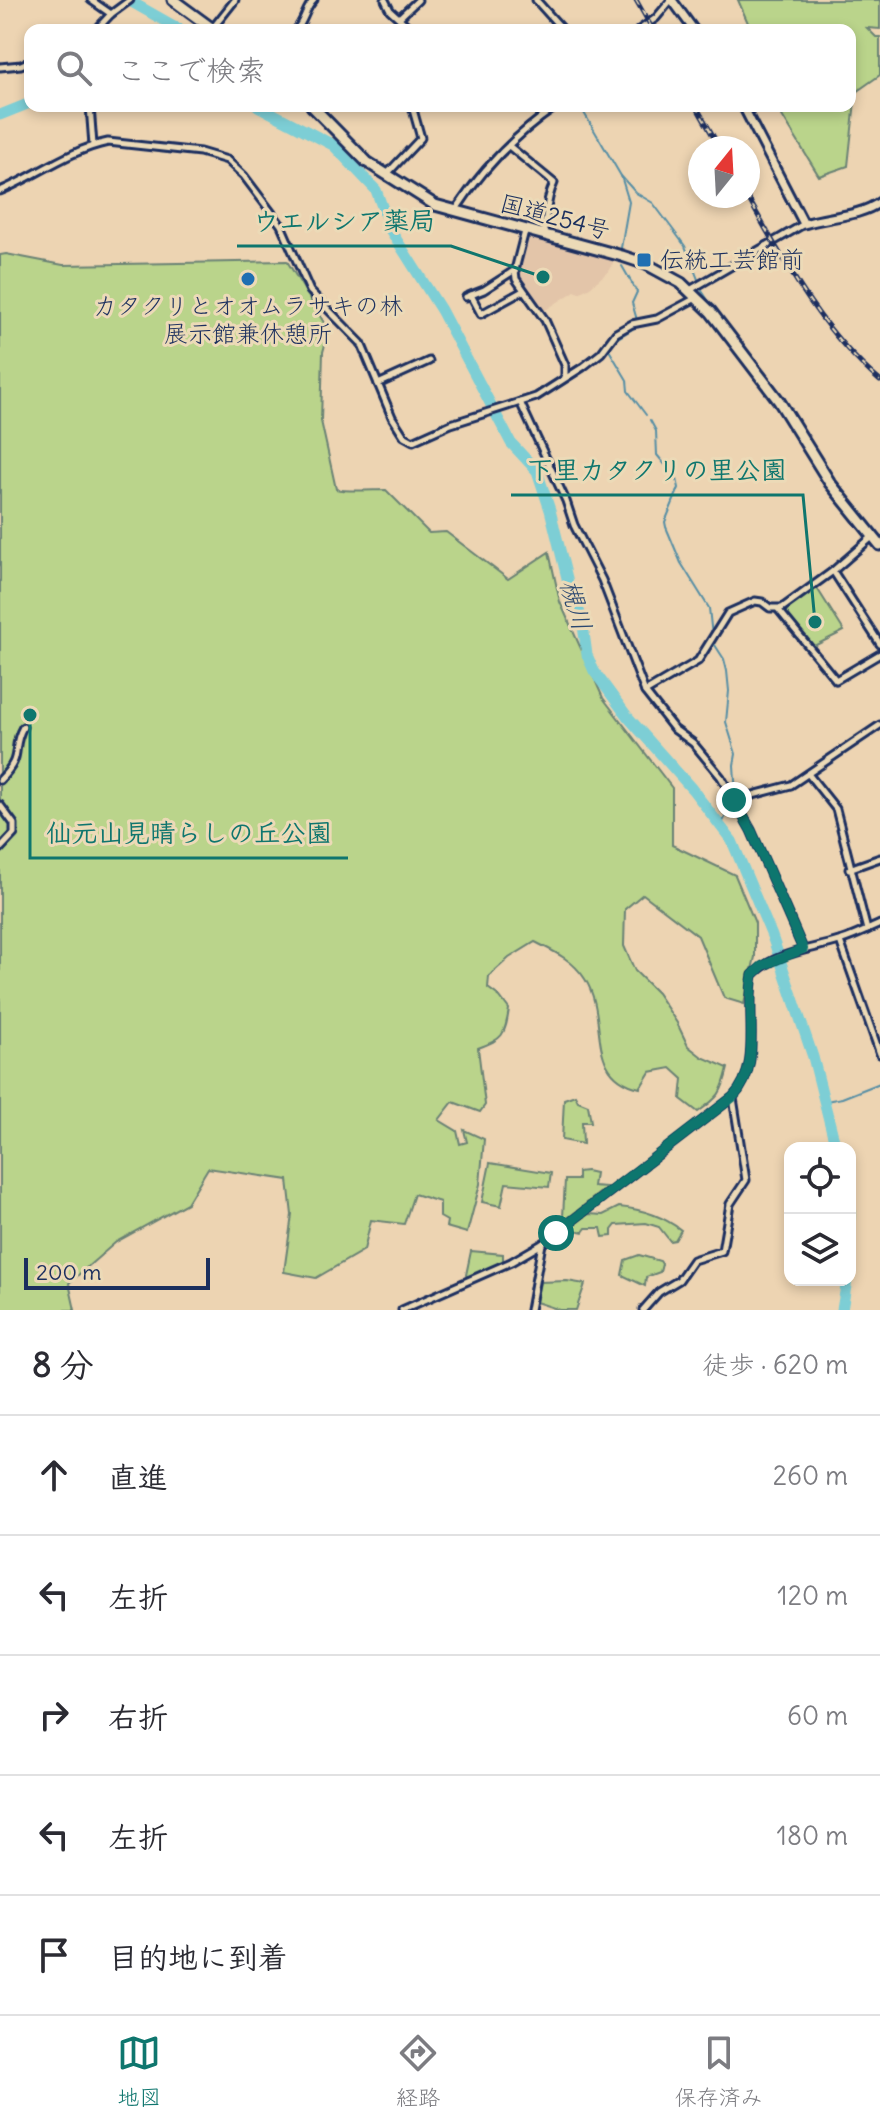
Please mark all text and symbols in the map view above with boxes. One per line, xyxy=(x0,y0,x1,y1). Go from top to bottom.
search box xyxy=(24,24,856,112)
icon: search xyxy=(52,46,96,90)
text: ここで検索 xyxy=(116,51,266,89)
north arrow xyxy=(688,136,760,208)
street label: 国道254号 xyxy=(497,187,614,245)
callout: ウエルシア薬局 xyxy=(237,196,451,246)
text: ウエルシア薬局 xyxy=(253,204,435,237)
place label: 伝統工芸館前 xyxy=(660,244,804,274)
marker: 伝統工芸館前 xyxy=(635,251,653,269)
marker: カタクリとオオムラサキの林 展示館兼休憩所 xyxy=(239,270,257,288)
place label: カタクリとオオムラサキの林 展示館兼休憩所 xyxy=(93,290,403,348)
callout: 下里カタクリの里公園 xyxy=(511,445,803,495)
text: 下里カタクリの里公園 xyxy=(527,453,787,486)
water label: 槻川 xyxy=(553,575,600,634)
route end xyxy=(716,782,752,818)
callout: 仙元山見晴らしの丘公園 xyxy=(30,808,348,858)
text: 仙元山見晴らしの丘公園 xyxy=(46,816,332,849)
map controls xyxy=(784,1142,856,1286)
button: locate xyxy=(784,1142,856,1214)
button: layers xyxy=(784,1214,856,1286)
route start xyxy=(538,1215,574,1251)
scale bar xyxy=(24,1254,210,1290)
text: 200 m xyxy=(36,1258,102,1286)
text: 8 分 xyxy=(32,1343,94,1386)
text: 徒歩 · 620 m xyxy=(703,1348,848,1381)
icon: ahead xyxy=(32,1453,76,1497)
text: 直進 xyxy=(108,1458,168,1496)
text: 260 m xyxy=(773,1459,848,1492)
icon: left xyxy=(32,1573,76,1617)
text: 左折 xyxy=(108,1578,168,1616)
text: 120 m xyxy=(777,1579,848,1612)
icon: right xyxy=(32,1693,76,1737)
text: 右折 xyxy=(108,1698,168,1736)
text: 60 m xyxy=(787,1699,848,1732)
icon: left xyxy=(32,1813,76,1857)
text: 左折 xyxy=(108,1818,168,1856)
text: 180 m xyxy=(777,1819,848,1852)
icon: arrive xyxy=(32,1933,76,1977)
text: 目的地に到着 xyxy=(108,1938,288,1976)
tab: 地図 xyxy=(117,2031,161,2111)
tab: 経路 xyxy=(396,2031,440,2111)
tab: 保存済み xyxy=(675,2031,763,2111)

